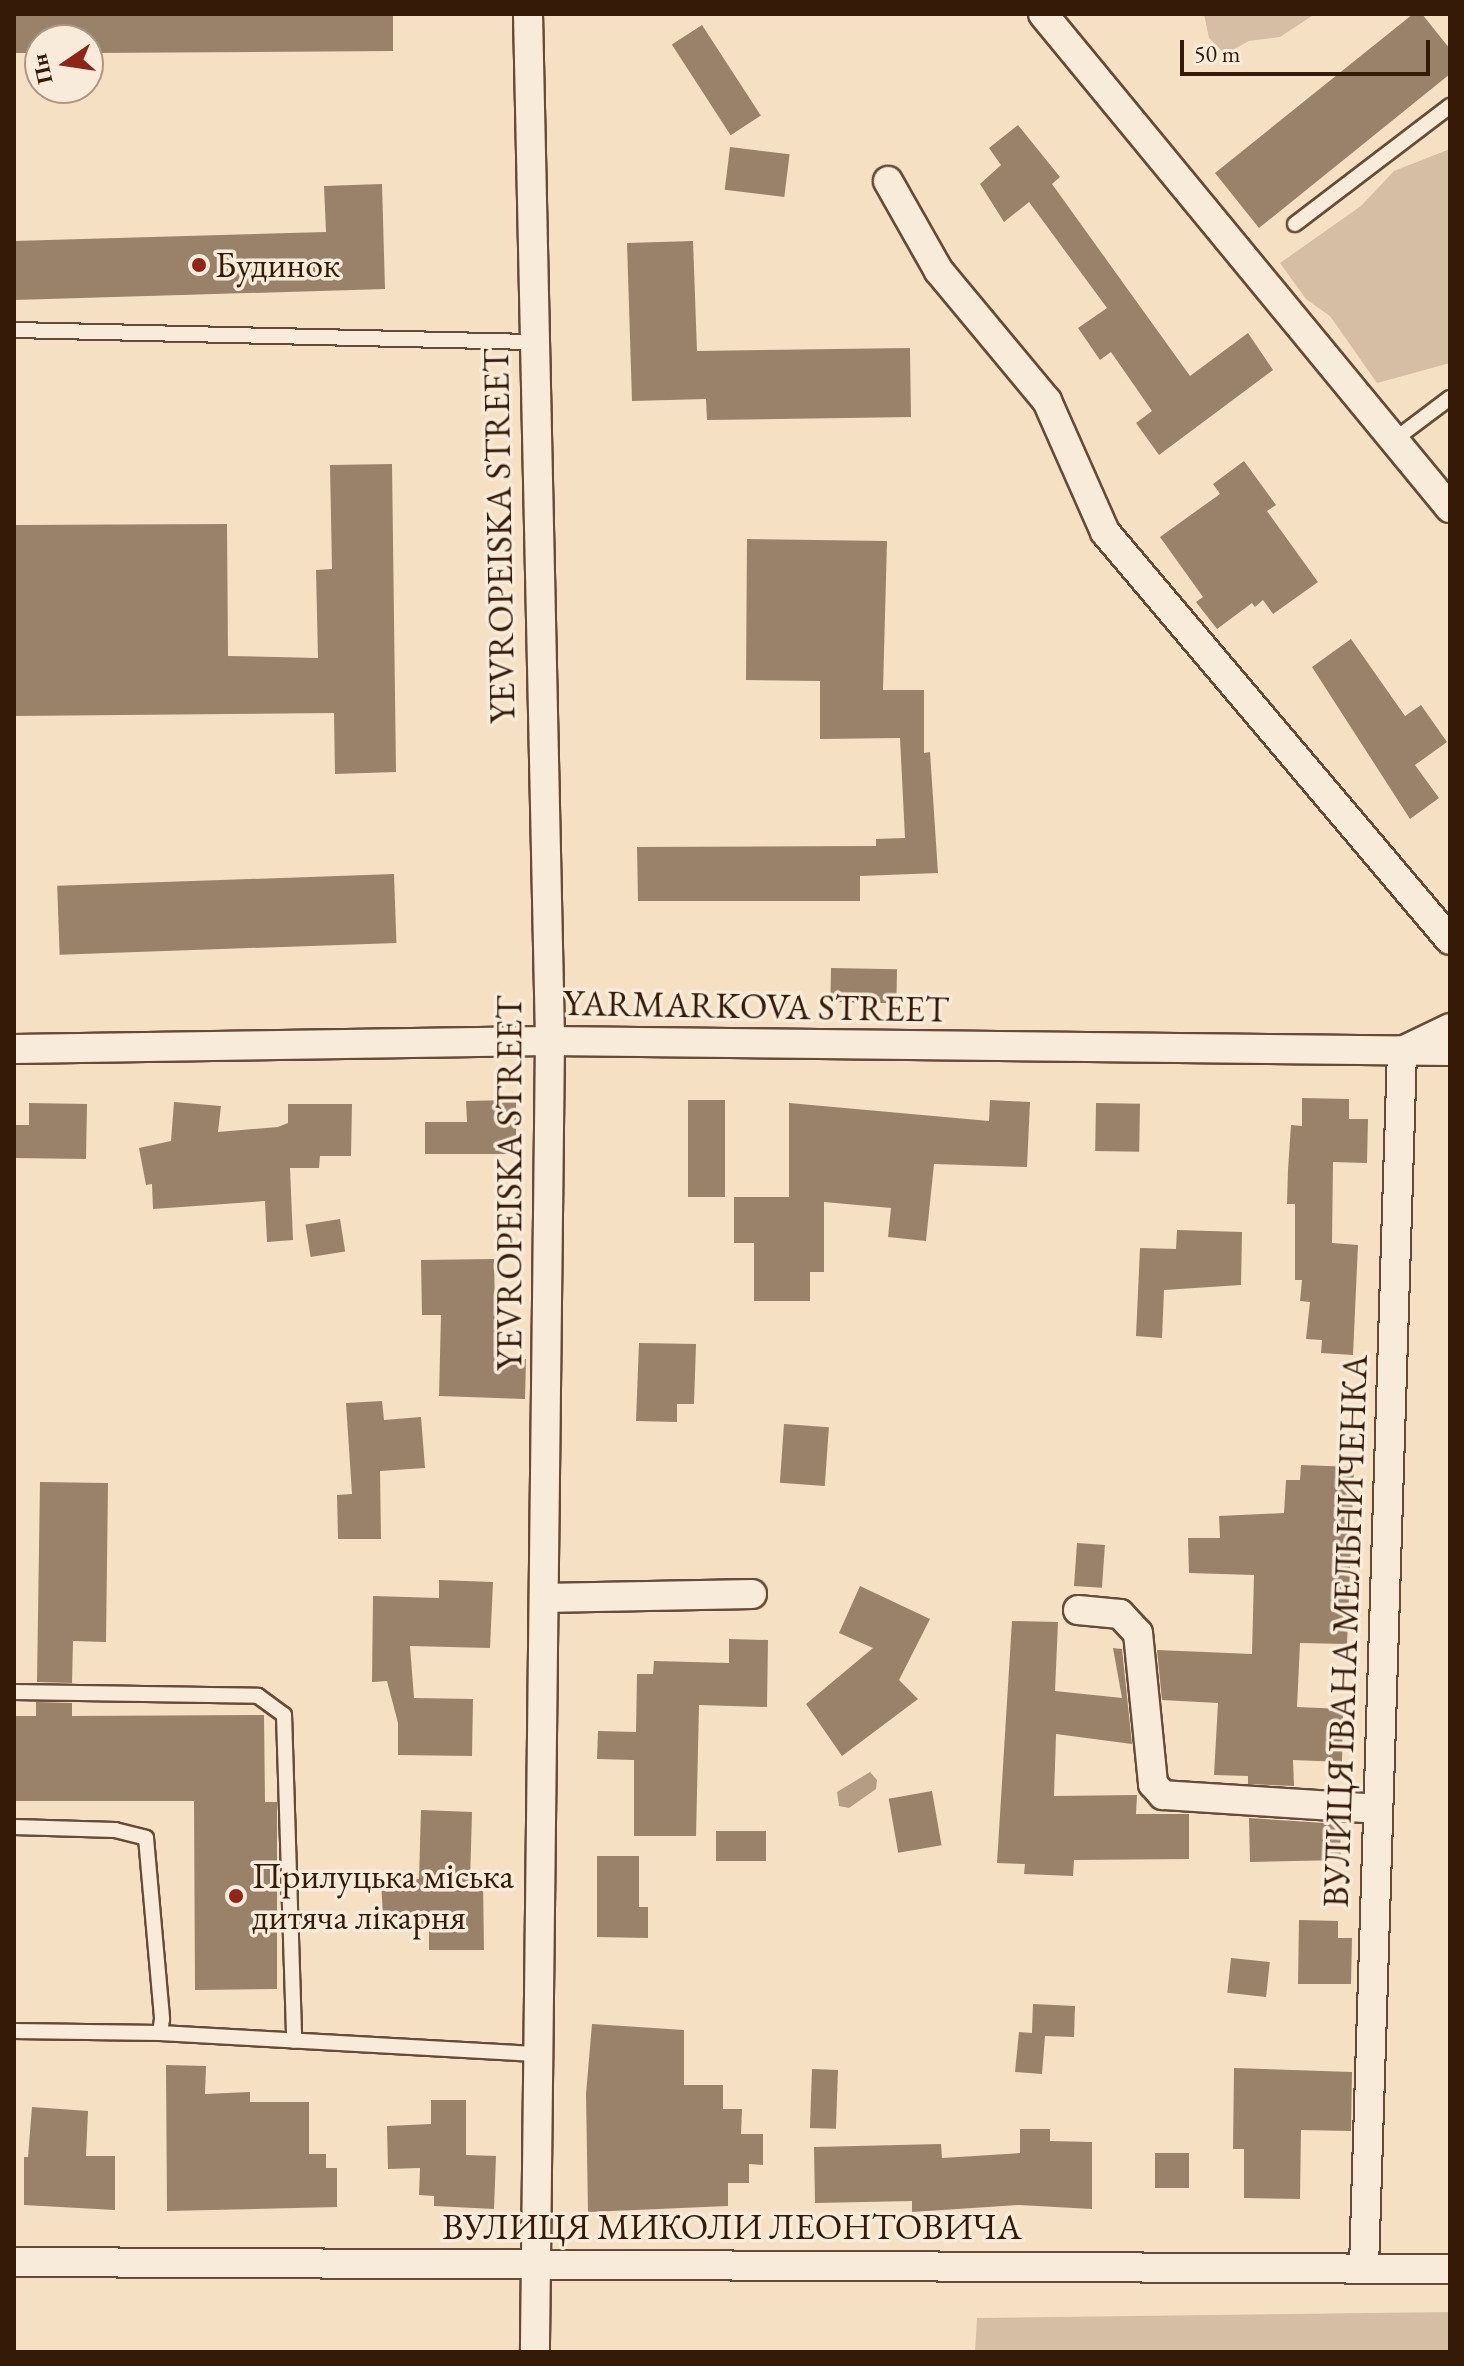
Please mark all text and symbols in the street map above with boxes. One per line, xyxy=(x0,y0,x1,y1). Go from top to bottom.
north arrow xyxy=(24,24,104,104)
scale bar xyxy=(1184,24,1434,74)
text: 50 m xyxy=(1194,38,1241,69)
text: Пн xyxy=(25,51,60,87)
place label: Будинок xyxy=(215,243,340,287)
marker: Будинок xyxy=(190,256,208,274)
street label: YEVROPEISKA STREET xyxy=(474,348,524,724)
street label: YARMARKOVA STREET xyxy=(563,981,949,1031)
street label: YEVROPEISKA STREET xyxy=(487,995,531,1371)
street label: ВУЛИЦЯ ІВАНА МЕЛЬНИЧЕНКА xyxy=(1314,1354,1376,1908)
place label: Прилуцька міська дитяча лікарня xyxy=(252,1853,514,1938)
marker: Прилуцька міська дитяча лікарня xyxy=(227,1887,245,1905)
street label: ВУЛИЦЯ МИКОЛИ ЛЕОНТОВИЧА xyxy=(442,2205,1022,2249)

